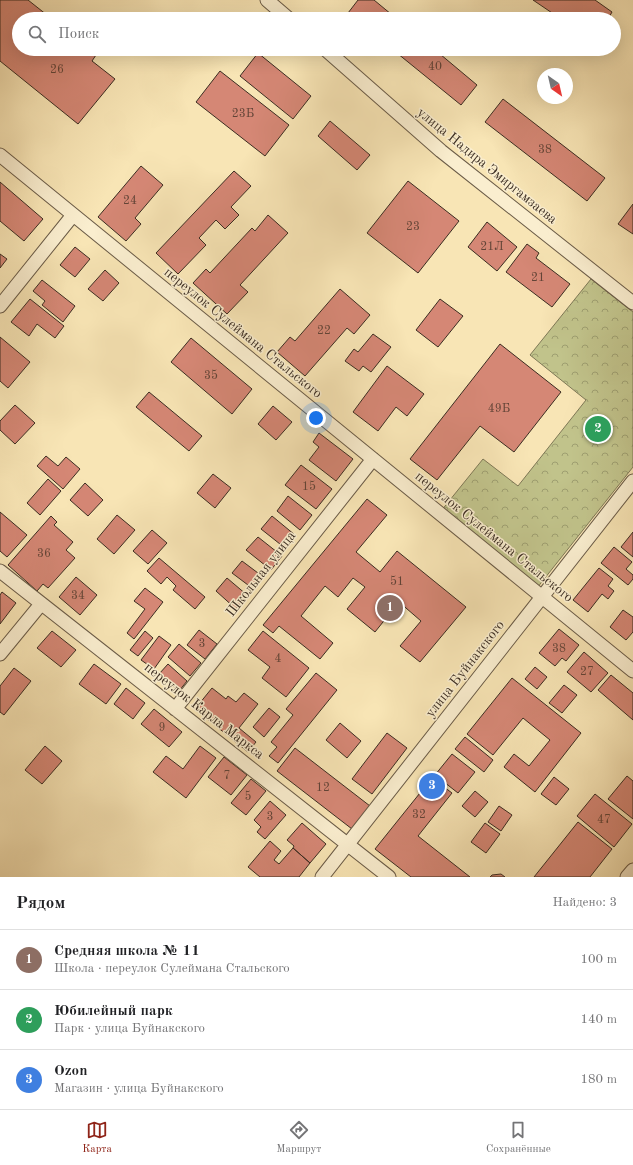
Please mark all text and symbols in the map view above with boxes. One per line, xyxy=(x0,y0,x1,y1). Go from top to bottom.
search box xyxy=(12,12,621,56)
icon: search xyxy=(26,23,48,45)
text: Поиск xyxy=(58,27,99,42)
house number: 40 xyxy=(428,61,442,73)
house number: 26 xyxy=(50,64,64,76)
north arrow xyxy=(537,68,573,104)
street label: улица Надира Эмиргамзаева xyxy=(414,105,560,227)
house number: 23Б xyxy=(232,108,254,120)
house number: 38 xyxy=(538,144,552,156)
house number: 24 xyxy=(123,195,137,207)
house number: 23 xyxy=(406,221,420,233)
house number: 21Л xyxy=(480,241,504,253)
street label: переулок Сулеймана Стальского xyxy=(161,265,325,401)
house number: 21 xyxy=(531,272,545,284)
house number: 22 xyxy=(317,325,331,337)
house number: 35 xyxy=(204,369,218,382)
house number: 49Б xyxy=(488,403,510,415)
your location xyxy=(306,408,326,428)
pin: 2 xyxy=(585,414,611,444)
street label: переулок Сулеймана Стальского xyxy=(412,469,576,605)
house number: 15 xyxy=(302,480,316,493)
street label: Школьная улица xyxy=(224,529,299,619)
house number: 36 xyxy=(37,548,51,560)
house number: 51 xyxy=(390,575,404,588)
house number: 34 xyxy=(71,590,85,602)
pin: 1 xyxy=(377,593,403,623)
street label: улица Буйнакского xyxy=(423,618,507,720)
house number: 3 xyxy=(199,638,205,650)
house number: 38 xyxy=(552,643,566,655)
house number: 4 xyxy=(275,653,282,665)
street label: переулок Карла Маркса xyxy=(142,660,267,762)
house number: 27 xyxy=(580,666,594,678)
house number: 9 xyxy=(159,722,165,734)
house number: 7 xyxy=(224,770,230,782)
pin: 3 xyxy=(419,771,445,801)
house number: 12 xyxy=(316,782,330,794)
house number: 5 xyxy=(245,790,252,803)
house number: 32 xyxy=(412,809,426,821)
house number: 3 xyxy=(267,811,273,823)
house number: 47 xyxy=(597,814,611,826)
text: Рядом xyxy=(16,895,65,912)
text: Найдено: 3 xyxy=(553,896,617,909)
text: Средняя школа № 11 xyxy=(54,944,200,959)
text: 1 xyxy=(25,953,33,966)
text: 100 m xyxy=(580,953,617,966)
text: Школа · переулок Сулеймана Стальского xyxy=(54,962,290,975)
text: Юбилейный парк xyxy=(54,1004,173,1019)
text: 2 xyxy=(25,1013,33,1026)
text: 140 m xyxy=(580,1013,617,1026)
text: Парк · улица Буйнакского xyxy=(54,1022,205,1035)
text: Ozon xyxy=(54,1064,87,1079)
text: 3 xyxy=(25,1073,33,1086)
text: 180 m xyxy=(580,1073,617,1086)
text: Магазин · улица Буйнакского xyxy=(54,1082,224,1095)
tab: Карта xyxy=(82,1119,112,1157)
tab: Маршрут xyxy=(276,1119,322,1157)
tab: Сохранённые xyxy=(486,1119,551,1157)

